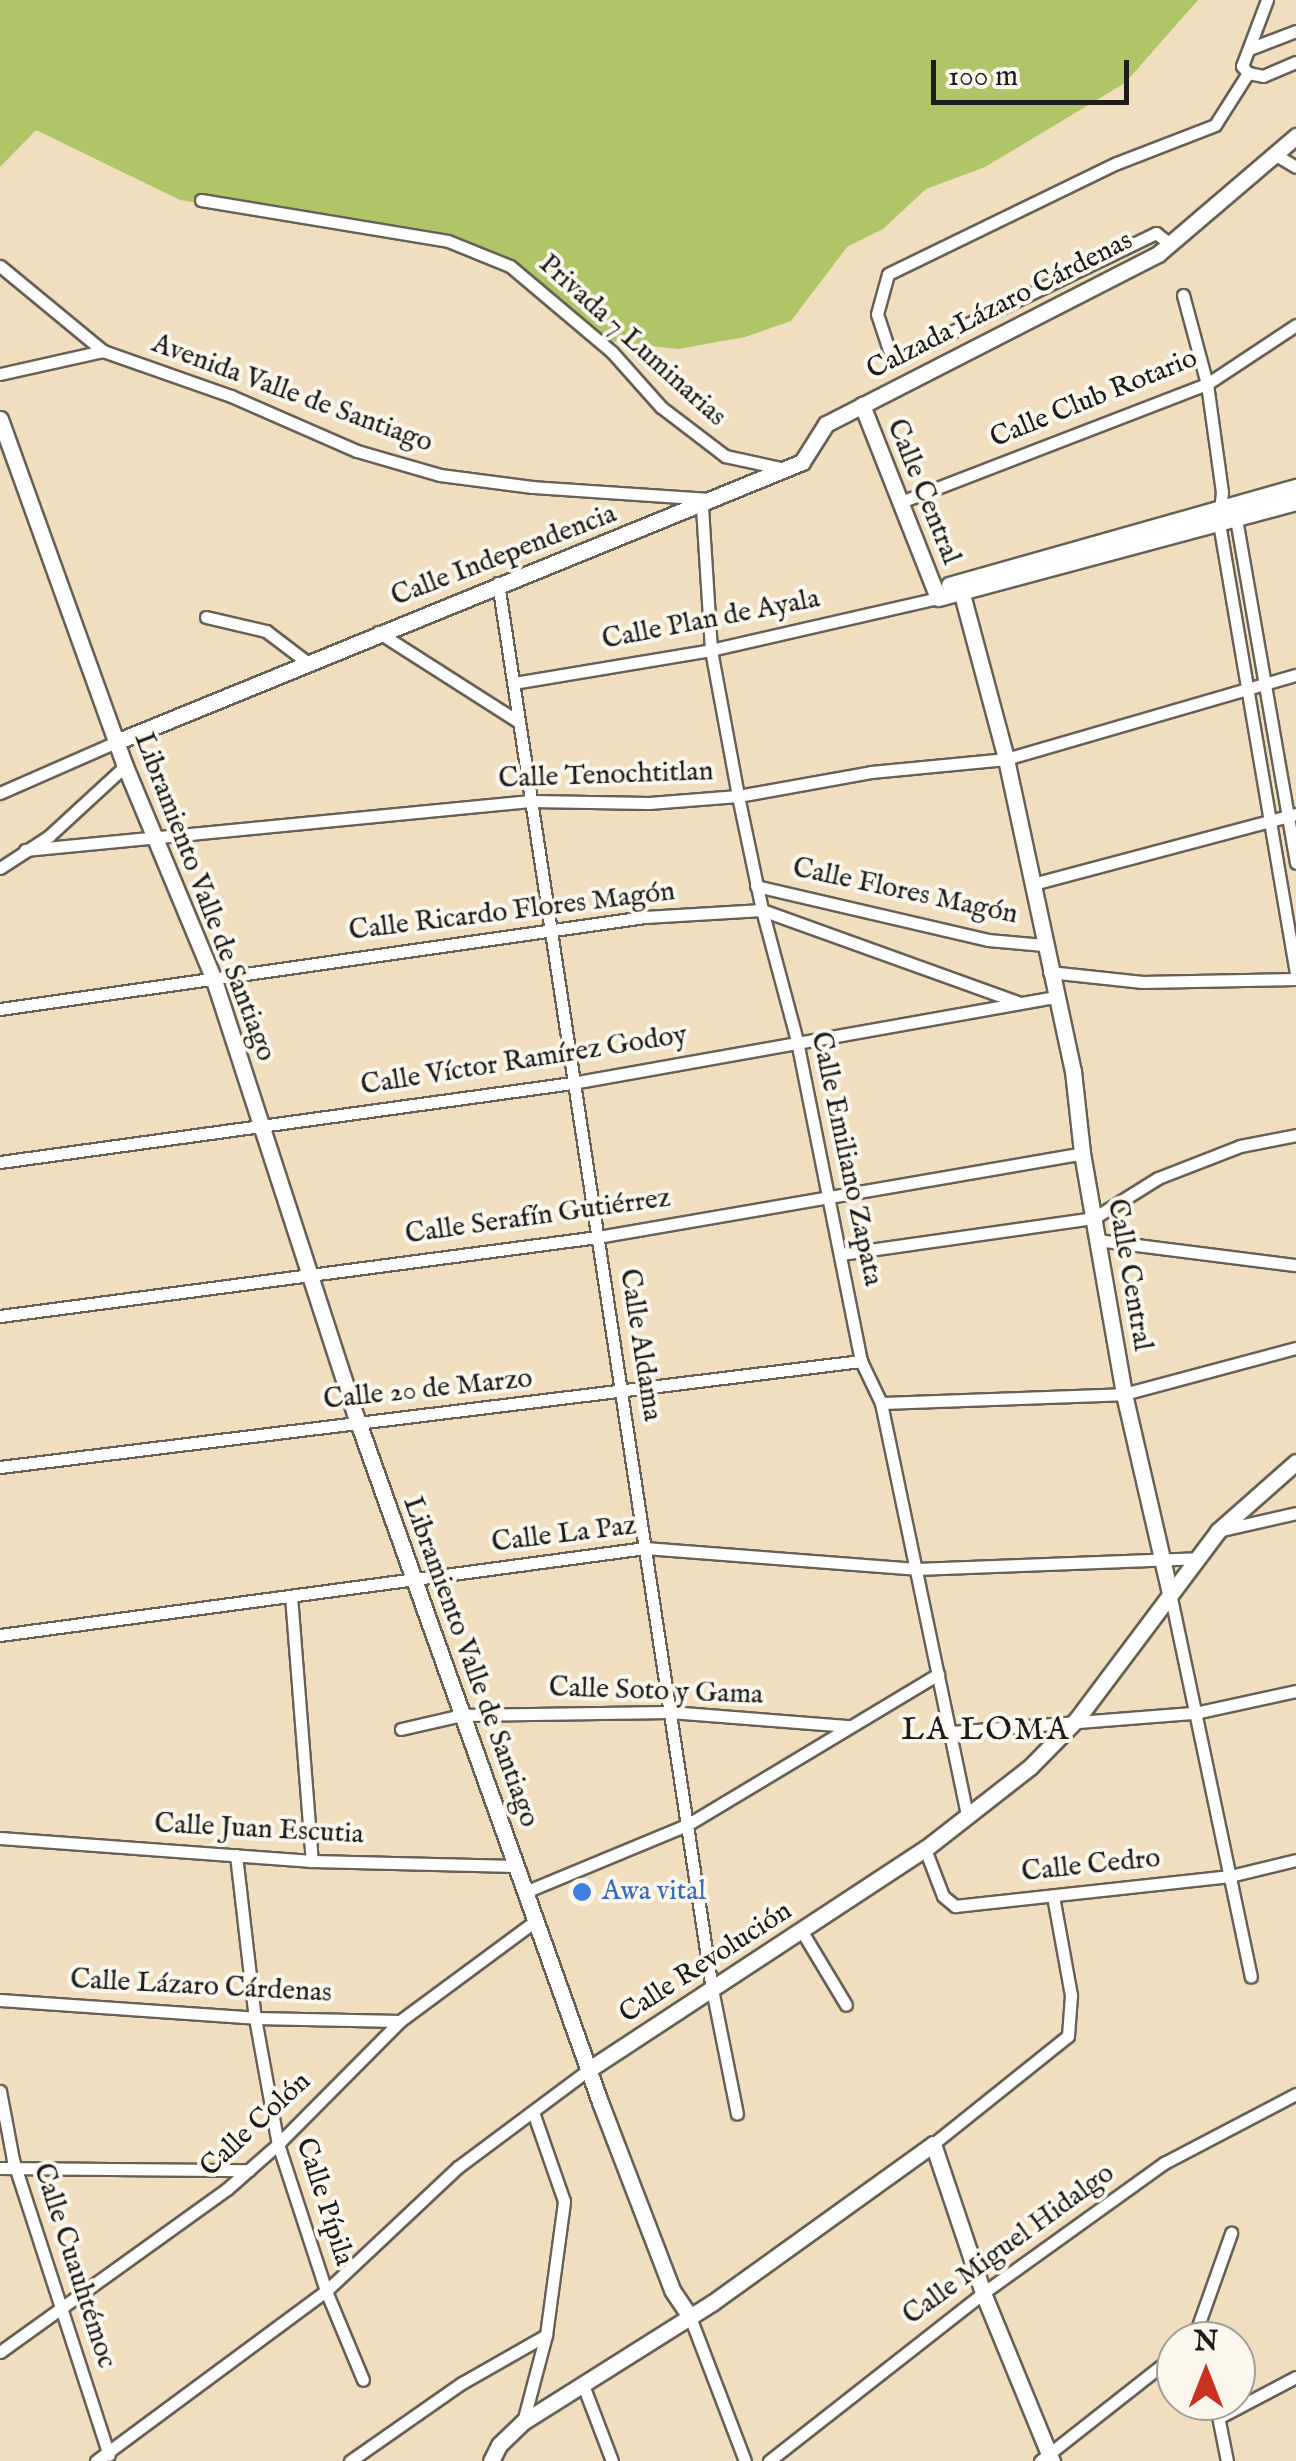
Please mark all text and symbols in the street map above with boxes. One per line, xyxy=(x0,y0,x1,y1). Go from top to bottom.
scale bar xyxy=(936,40,1134,102)
text: 100 m xyxy=(948,58,1018,96)
street label: Calzada Lázaro Cárdenas xyxy=(862,224,1138,388)
street label: Privada 7 Luminarias xyxy=(531,248,733,434)
street label: Avenida Valle de Santiago xyxy=(147,328,437,460)
street label: Calle Club Rotario xyxy=(986,342,1202,456)
street label: Calle Central xyxy=(879,414,967,570)
street label: Calle Independencia xyxy=(387,498,621,614)
street label: Calle Plan de Ayala xyxy=(599,582,823,658)
street label: Libramiento Valle de Santiago xyxy=(126,728,282,1066)
street label: Calle Tenochtitlan xyxy=(498,755,714,797)
street label: Calle Flores Magón xyxy=(789,852,1021,932)
street label: Calle Ricardo Flores Magón xyxy=(347,875,677,949)
street label: Calle Víctor Ramírez Godoy xyxy=(359,1019,689,1103)
street label: Calle Emiliano Zapata xyxy=(803,1029,889,1289)
street label: Calle Serafín Gutiérrez xyxy=(403,1182,673,1252)
street label: Calle Central xyxy=(1099,1196,1159,1354)
street label: Calle Aldama xyxy=(611,1267,669,1423)
street label: Calle 20 de Marzo xyxy=(322,1362,534,1418)
street label: Libramiento Valle de Santiago xyxy=(394,1492,546,1832)
street label: Calle La Paz xyxy=(490,1509,638,1561)
street label: Calle Soto y Gama xyxy=(548,1671,764,1713)
district label: LA LOMA xyxy=(901,1712,1071,1750)
street label: Calle Juan Escutia xyxy=(153,1808,365,1852)
street label: Calle Cedro xyxy=(1020,1842,1162,1890)
place label: Awa vital xyxy=(602,1875,706,1909)
marker: Awa vital xyxy=(571,1881,593,1903)
street label: Calle Revolución xyxy=(613,1895,799,2031)
street label: Calle Lázaro Cárdenas xyxy=(69,1963,333,2011)
street label: Calle Colón xyxy=(194,2065,318,2185)
street label: Calle Pípila xyxy=(288,2134,360,2270)
street label: Calle Miguel Hidalgo xyxy=(897,2157,1121,2333)
street label: Calle Cuauhtémoc xyxy=(25,2159,123,2373)
north arrow xyxy=(1156,2321,1256,2421)
text: N xyxy=(1194,2325,1218,2360)

